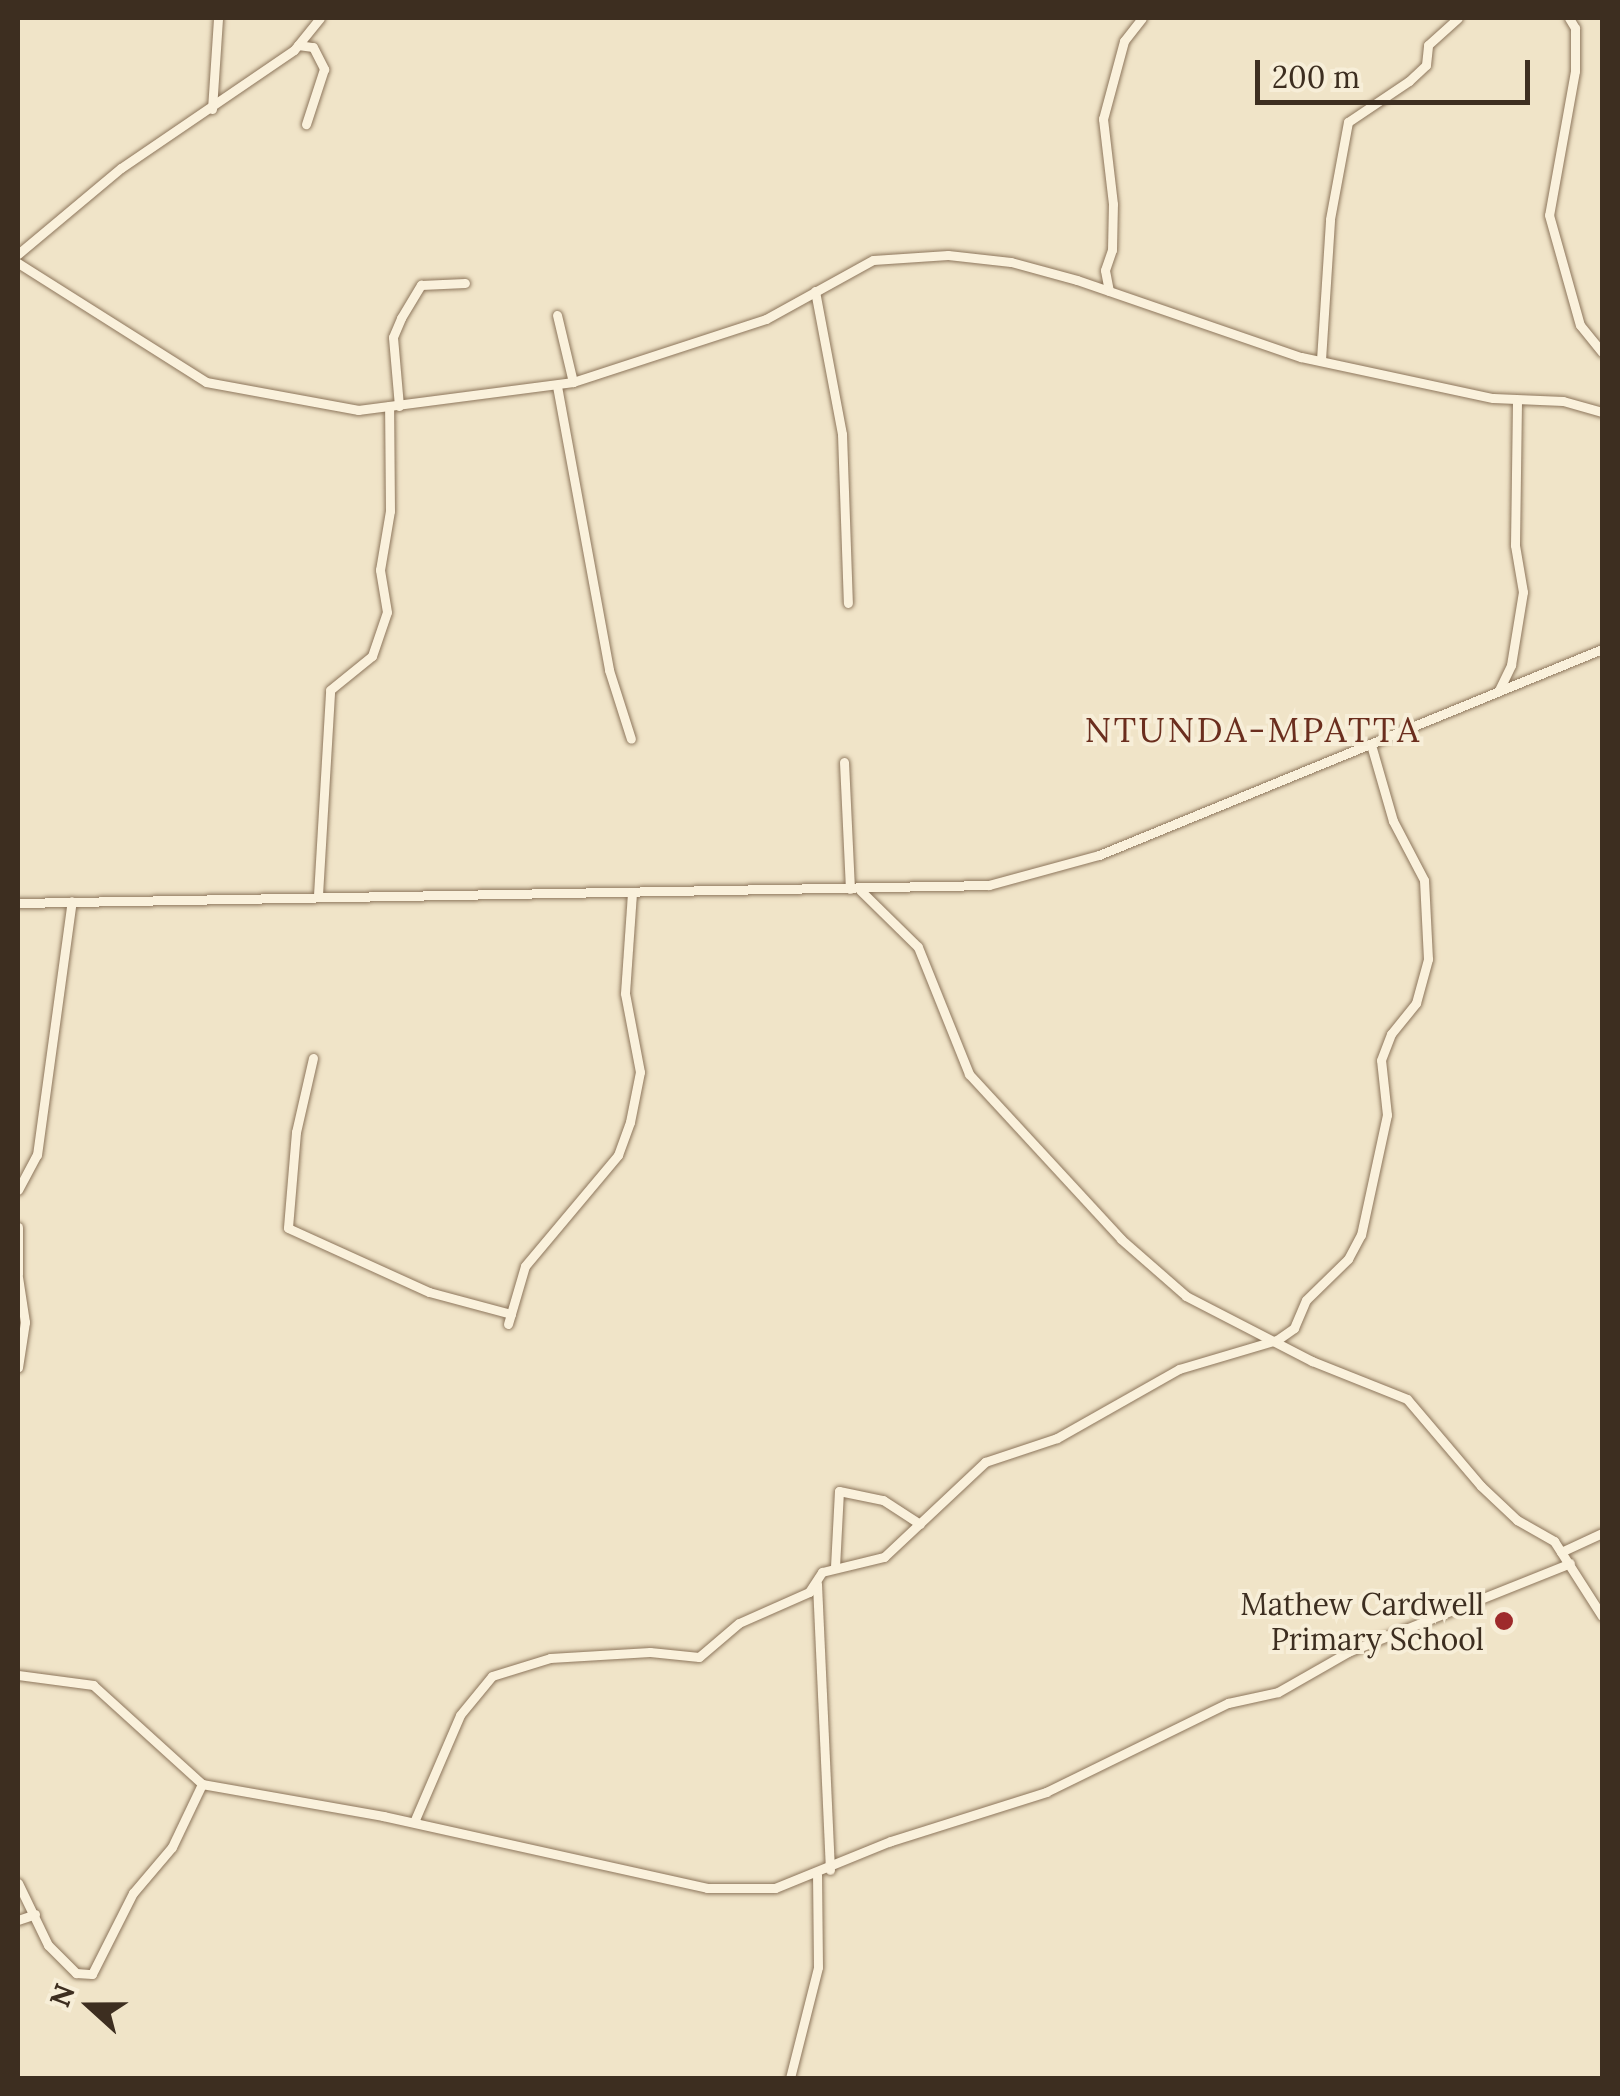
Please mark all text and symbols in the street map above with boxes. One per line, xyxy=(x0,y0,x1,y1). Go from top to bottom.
scale bar xyxy=(1260,40,1535,102)
text: 200 m xyxy=(1272,58,1360,96)
district label: NTUNDA-MPATTA xyxy=(1085,709,1421,751)
place label: Mathew Cardwell Primary School xyxy=(1240,1586,1484,1656)
marker: Mathew Cardwell Primary School xyxy=(1493,1610,1515,1632)
north arrow xyxy=(40,1956,140,2056)
text: N xyxy=(41,1979,83,2012)

